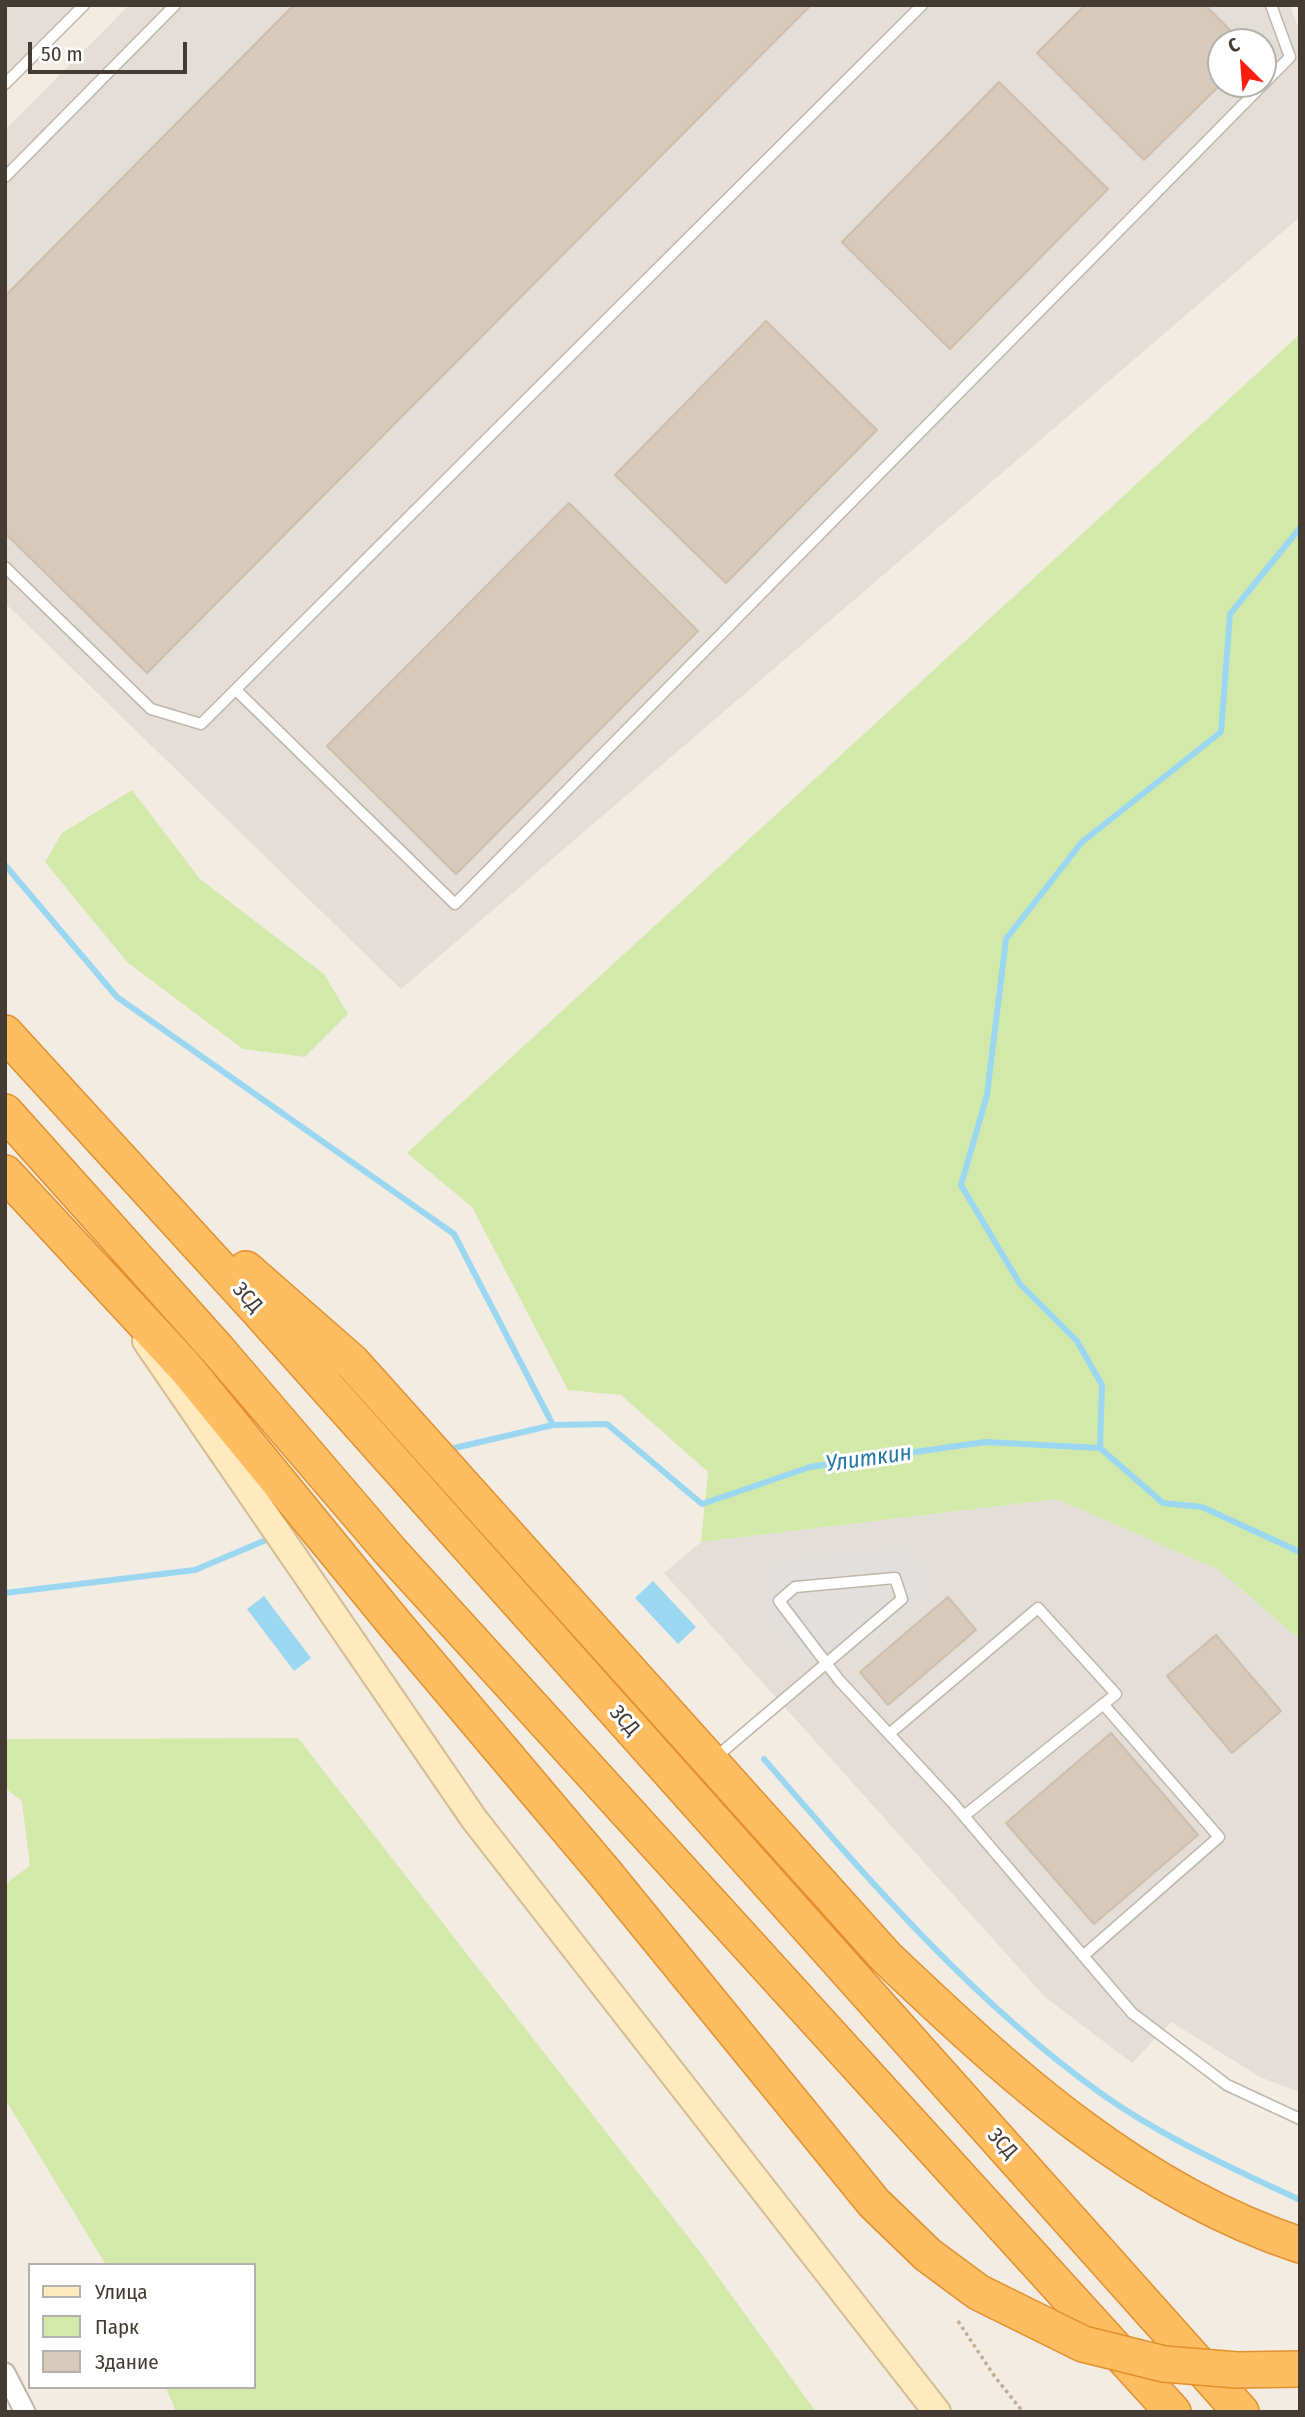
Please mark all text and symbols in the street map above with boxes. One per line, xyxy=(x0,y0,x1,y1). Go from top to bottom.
scale bar xyxy=(32,28,191,72)
north arrow xyxy=(1207,28,1277,98)
text: С xyxy=(1224,33,1243,58)
text: 50 m xyxy=(41,41,83,67)
street label: ЗСД xyxy=(227,1278,267,1318)
water label: Улиткин xyxy=(824,1439,914,1479)
street label: ЗСД xyxy=(604,1701,644,1741)
street label: ЗСД xyxy=(982,2124,1022,2164)
legend xyxy=(28,2263,256,2389)
text: Улица xyxy=(95,2279,148,2305)
text: Парк xyxy=(95,2314,139,2340)
text: Здание xyxy=(95,2349,159,2375)

